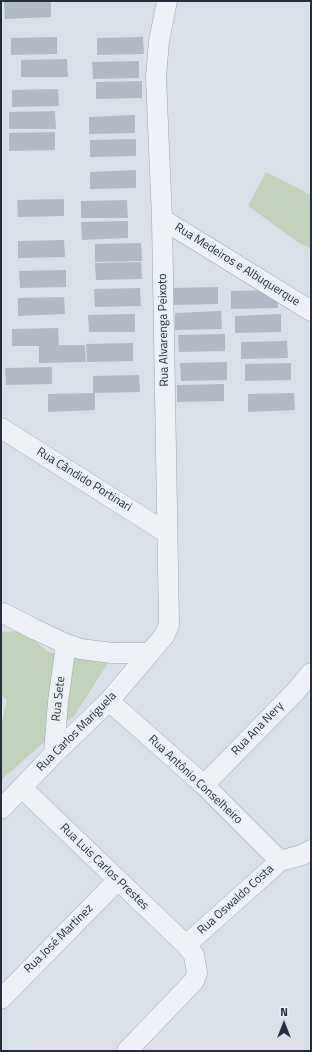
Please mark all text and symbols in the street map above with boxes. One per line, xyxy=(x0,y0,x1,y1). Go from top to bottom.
street label: Rua Medeiros e Albuquerque xyxy=(172,221,302,309)
street label: Rua Alvarenga Peixoto xyxy=(156,273,172,387)
street label: Rua Cândido Portinari xyxy=(34,445,134,515)
street label: Rua Sete xyxy=(49,676,69,722)
street label: Rua Carlos Mariguela xyxy=(34,689,120,775)
street label: Rua Ana Nery xyxy=(229,699,287,759)
street label: Rua Antônio Conselheiro xyxy=(145,733,245,827)
street label: Rua Luis Carlos Prestes xyxy=(57,821,151,913)
street label: Rua Oswaldo Costa xyxy=(195,862,277,938)
street label: Rua José Martinez xyxy=(22,902,96,976)
north arrow xyxy=(264,1004,304,1044)
text: N xyxy=(280,1004,288,1020)

